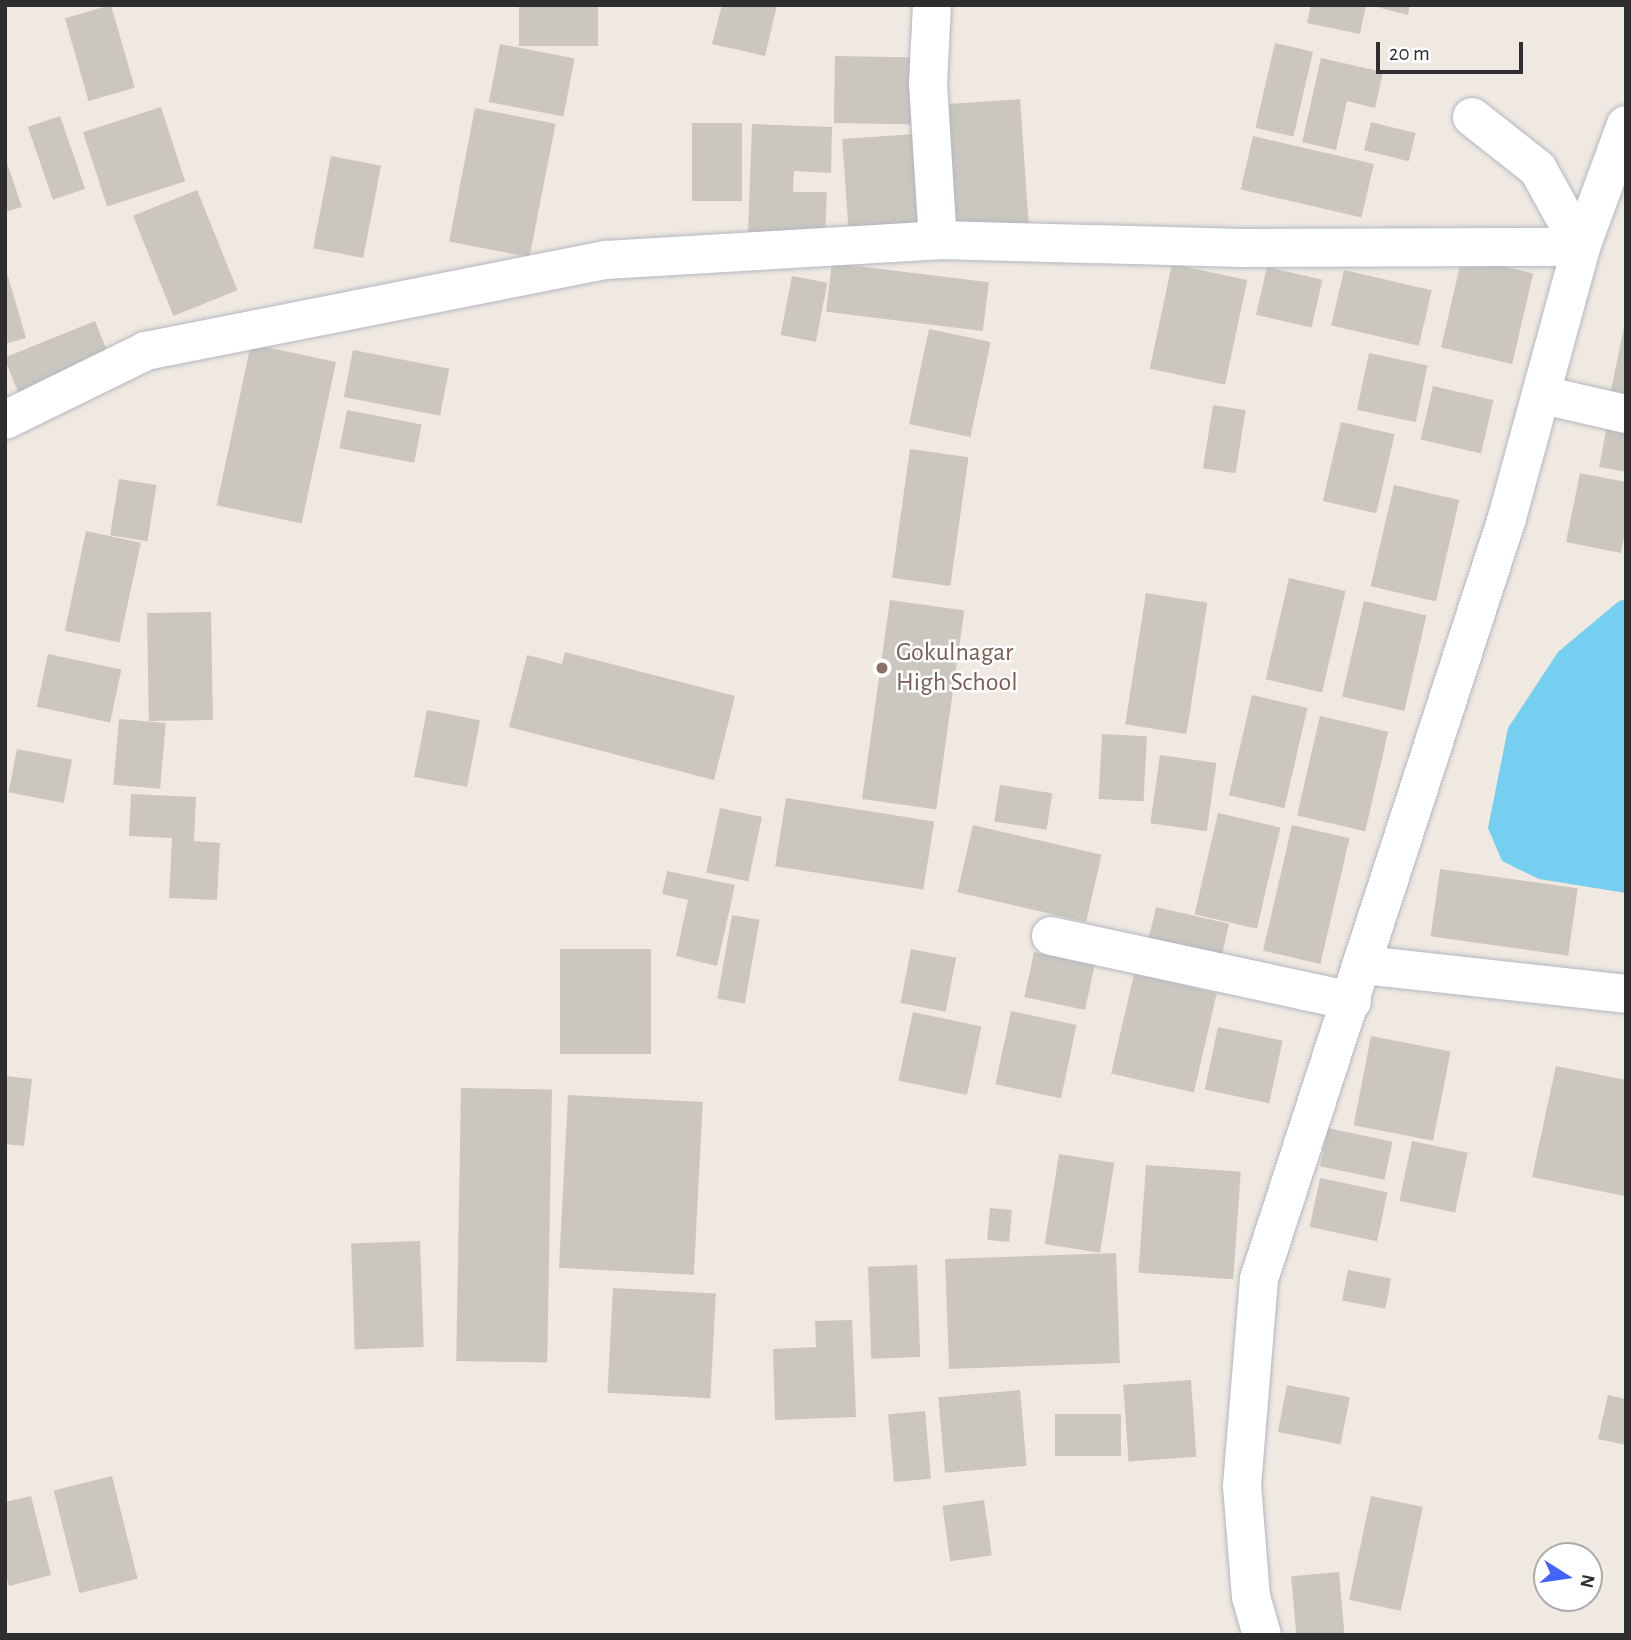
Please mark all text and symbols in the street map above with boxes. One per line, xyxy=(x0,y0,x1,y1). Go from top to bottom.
scale bar xyxy=(1379,28,1526,72)
text: 20 m xyxy=(1389,43,1430,64)
place label: Gokulnagar High School xyxy=(896,637,1018,698)
marker: Gokulnagar High School xyxy=(874,660,890,676)
north arrow xyxy=(1533,1542,1603,1612)
text: N xyxy=(1576,1573,1598,1589)

